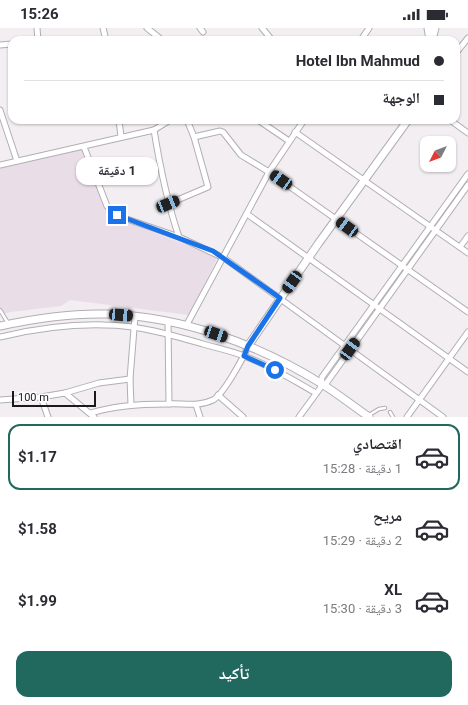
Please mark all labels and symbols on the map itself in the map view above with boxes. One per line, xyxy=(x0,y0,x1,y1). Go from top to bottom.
north arrow xyxy=(420,136,456,172)
callout: 1 دقيقة xyxy=(76,157,158,185)
car xyxy=(268,168,294,192)
car xyxy=(155,194,181,214)
route end xyxy=(108,206,126,224)
car xyxy=(334,215,360,239)
car xyxy=(280,269,304,295)
car xyxy=(109,308,133,322)
car xyxy=(203,324,229,344)
car xyxy=(338,336,362,362)
route start xyxy=(266,361,284,379)
scale bar xyxy=(12,389,96,408)

